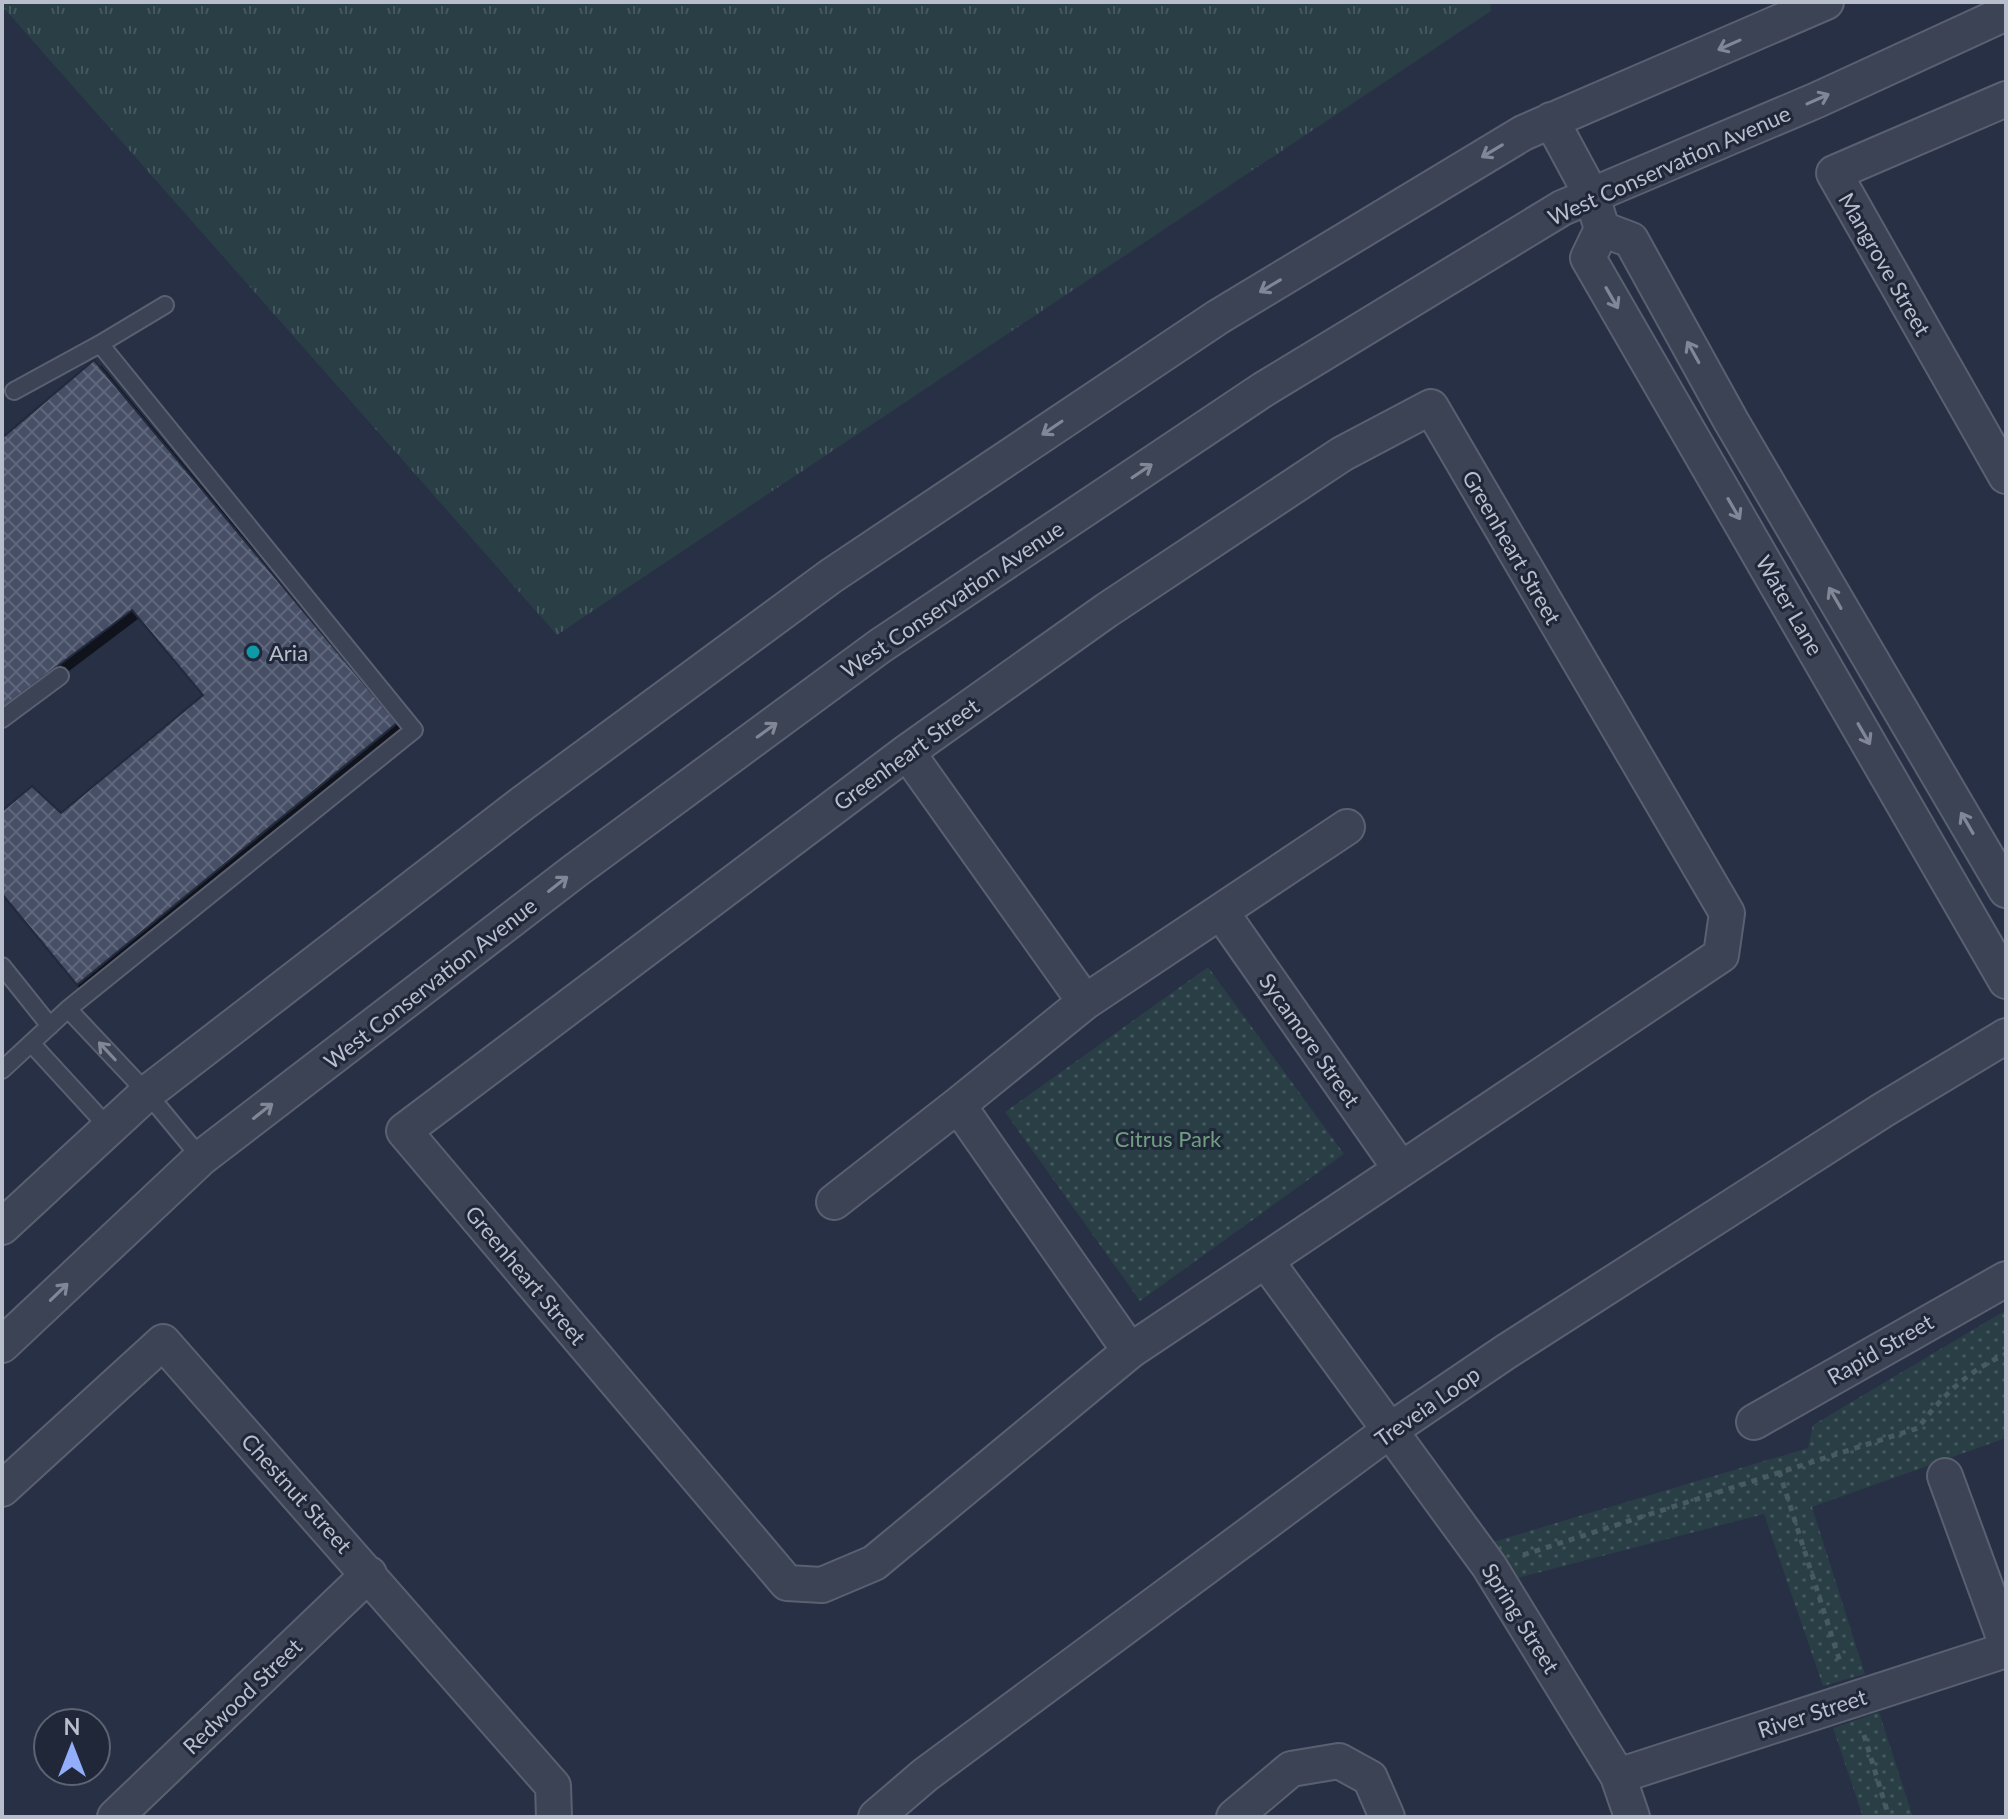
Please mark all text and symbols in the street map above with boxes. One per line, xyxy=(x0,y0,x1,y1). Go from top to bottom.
one-way arrow xyxy=(1717,39,1742,54)
one-way arrow xyxy=(1806,91,1830,106)
street label: West Conservation Avenue xyxy=(1544,99,1794,231)
one-way arrow xyxy=(1481,144,1504,160)
street label: Mangrove Street xyxy=(1833,188,1937,340)
one-way arrow xyxy=(1259,278,1282,294)
one-way arrow xyxy=(1604,286,1620,309)
one-way arrow xyxy=(1685,341,1701,365)
one-way arrow xyxy=(1041,420,1064,436)
one-way arrow xyxy=(1130,463,1153,479)
street label: Greenheart Street xyxy=(1457,465,1567,629)
one-way arrow xyxy=(1726,497,1742,520)
street label: West Conservation Avenue xyxy=(836,514,1068,684)
street label: Water Lane xyxy=(1751,550,1829,660)
one-way arrow xyxy=(1827,587,1843,610)
place label: Aria xyxy=(269,639,308,666)
marker: Aria xyxy=(244,643,262,661)
street label: Greenheart Street xyxy=(828,692,984,816)
one-way arrow xyxy=(756,721,777,738)
one-way arrow xyxy=(1857,722,1872,746)
one-way arrow xyxy=(1959,812,1975,835)
one-way arrow xyxy=(547,876,568,893)
street label: West Conservation Avenue xyxy=(318,892,542,1074)
street label: Sycamore Street xyxy=(1254,968,1366,1112)
one-way arrow xyxy=(98,1041,117,1061)
one-way arrow xyxy=(252,1102,273,1119)
park label: Citrus Park xyxy=(1115,1125,1222,1152)
street label: Greenheart Street xyxy=(460,1200,592,1350)
one-way arrow xyxy=(48,1283,68,1301)
street label: Rapid Street xyxy=(1822,1308,1938,1390)
street label: Treveia Loop xyxy=(1369,1360,1485,1452)
street label: Chestnut Street xyxy=(236,1427,358,1559)
street label: Spring Street xyxy=(1477,1558,1566,1678)
street label: Redwood Street xyxy=(177,1632,307,1760)
street label: River Street xyxy=(1754,1683,1870,1743)
north arrow xyxy=(32,1707,112,1787)
text: N xyxy=(64,1713,80,1740)

